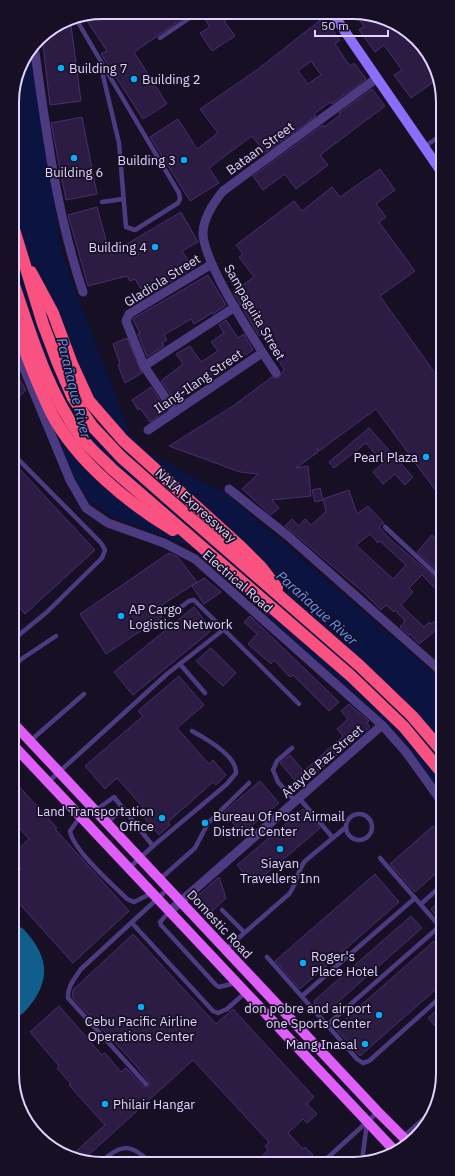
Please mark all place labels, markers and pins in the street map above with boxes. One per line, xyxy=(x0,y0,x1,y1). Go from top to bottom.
place label: Building 7 xyxy=(69,60,128,77)
marker: Building 7 xyxy=(56,63,66,73)
place label: Building 2 xyxy=(142,71,201,88)
marker: Building 2 xyxy=(129,74,139,84)
place label: Building 3 xyxy=(117,152,176,169)
marker: Building 6 xyxy=(69,153,79,163)
marker: Building 3 xyxy=(179,155,189,165)
place label: Building 6 xyxy=(45,164,103,181)
place label: Building 4 xyxy=(88,239,147,256)
marker: Building 4 xyxy=(150,242,160,252)
place label: Pearl Plaza xyxy=(354,449,418,466)
marker: Pearl Plaza xyxy=(421,452,431,462)
place label: AP Cargo Logistics Network xyxy=(129,601,233,633)
marker: AP Cargo Logistics Network xyxy=(116,611,126,621)
place label: Land Transportation Office xyxy=(37,803,154,835)
place label: Bureau Of Post Airmail District Center xyxy=(213,808,345,840)
marker: Land Transportation Office xyxy=(157,813,167,823)
marker: Bureau Of Post Airmail District Center xyxy=(200,818,210,828)
marker: Siayan Travellers Inn xyxy=(275,844,285,854)
place label: Siayan Travellers Inn xyxy=(240,855,320,887)
place label: Roger's Place Hotel xyxy=(311,948,378,980)
marker: Roger's Place Hotel xyxy=(298,958,308,968)
place label: don pobre and airport one Sports Center xyxy=(244,1000,371,1032)
marker: Cebu Pacific Airline Operations Center xyxy=(136,1002,146,1012)
marker: don pobre and airport one Sports Center xyxy=(374,1010,384,1020)
place label: Cebu Pacific Airline Operations Center xyxy=(85,1013,197,1045)
place label: Mang Inasal xyxy=(286,1036,357,1053)
marker: Mang Inasal xyxy=(360,1039,370,1049)
place label: Philair Hangar xyxy=(113,1096,195,1113)
marker: Philair Hangar xyxy=(100,1099,110,1109)

